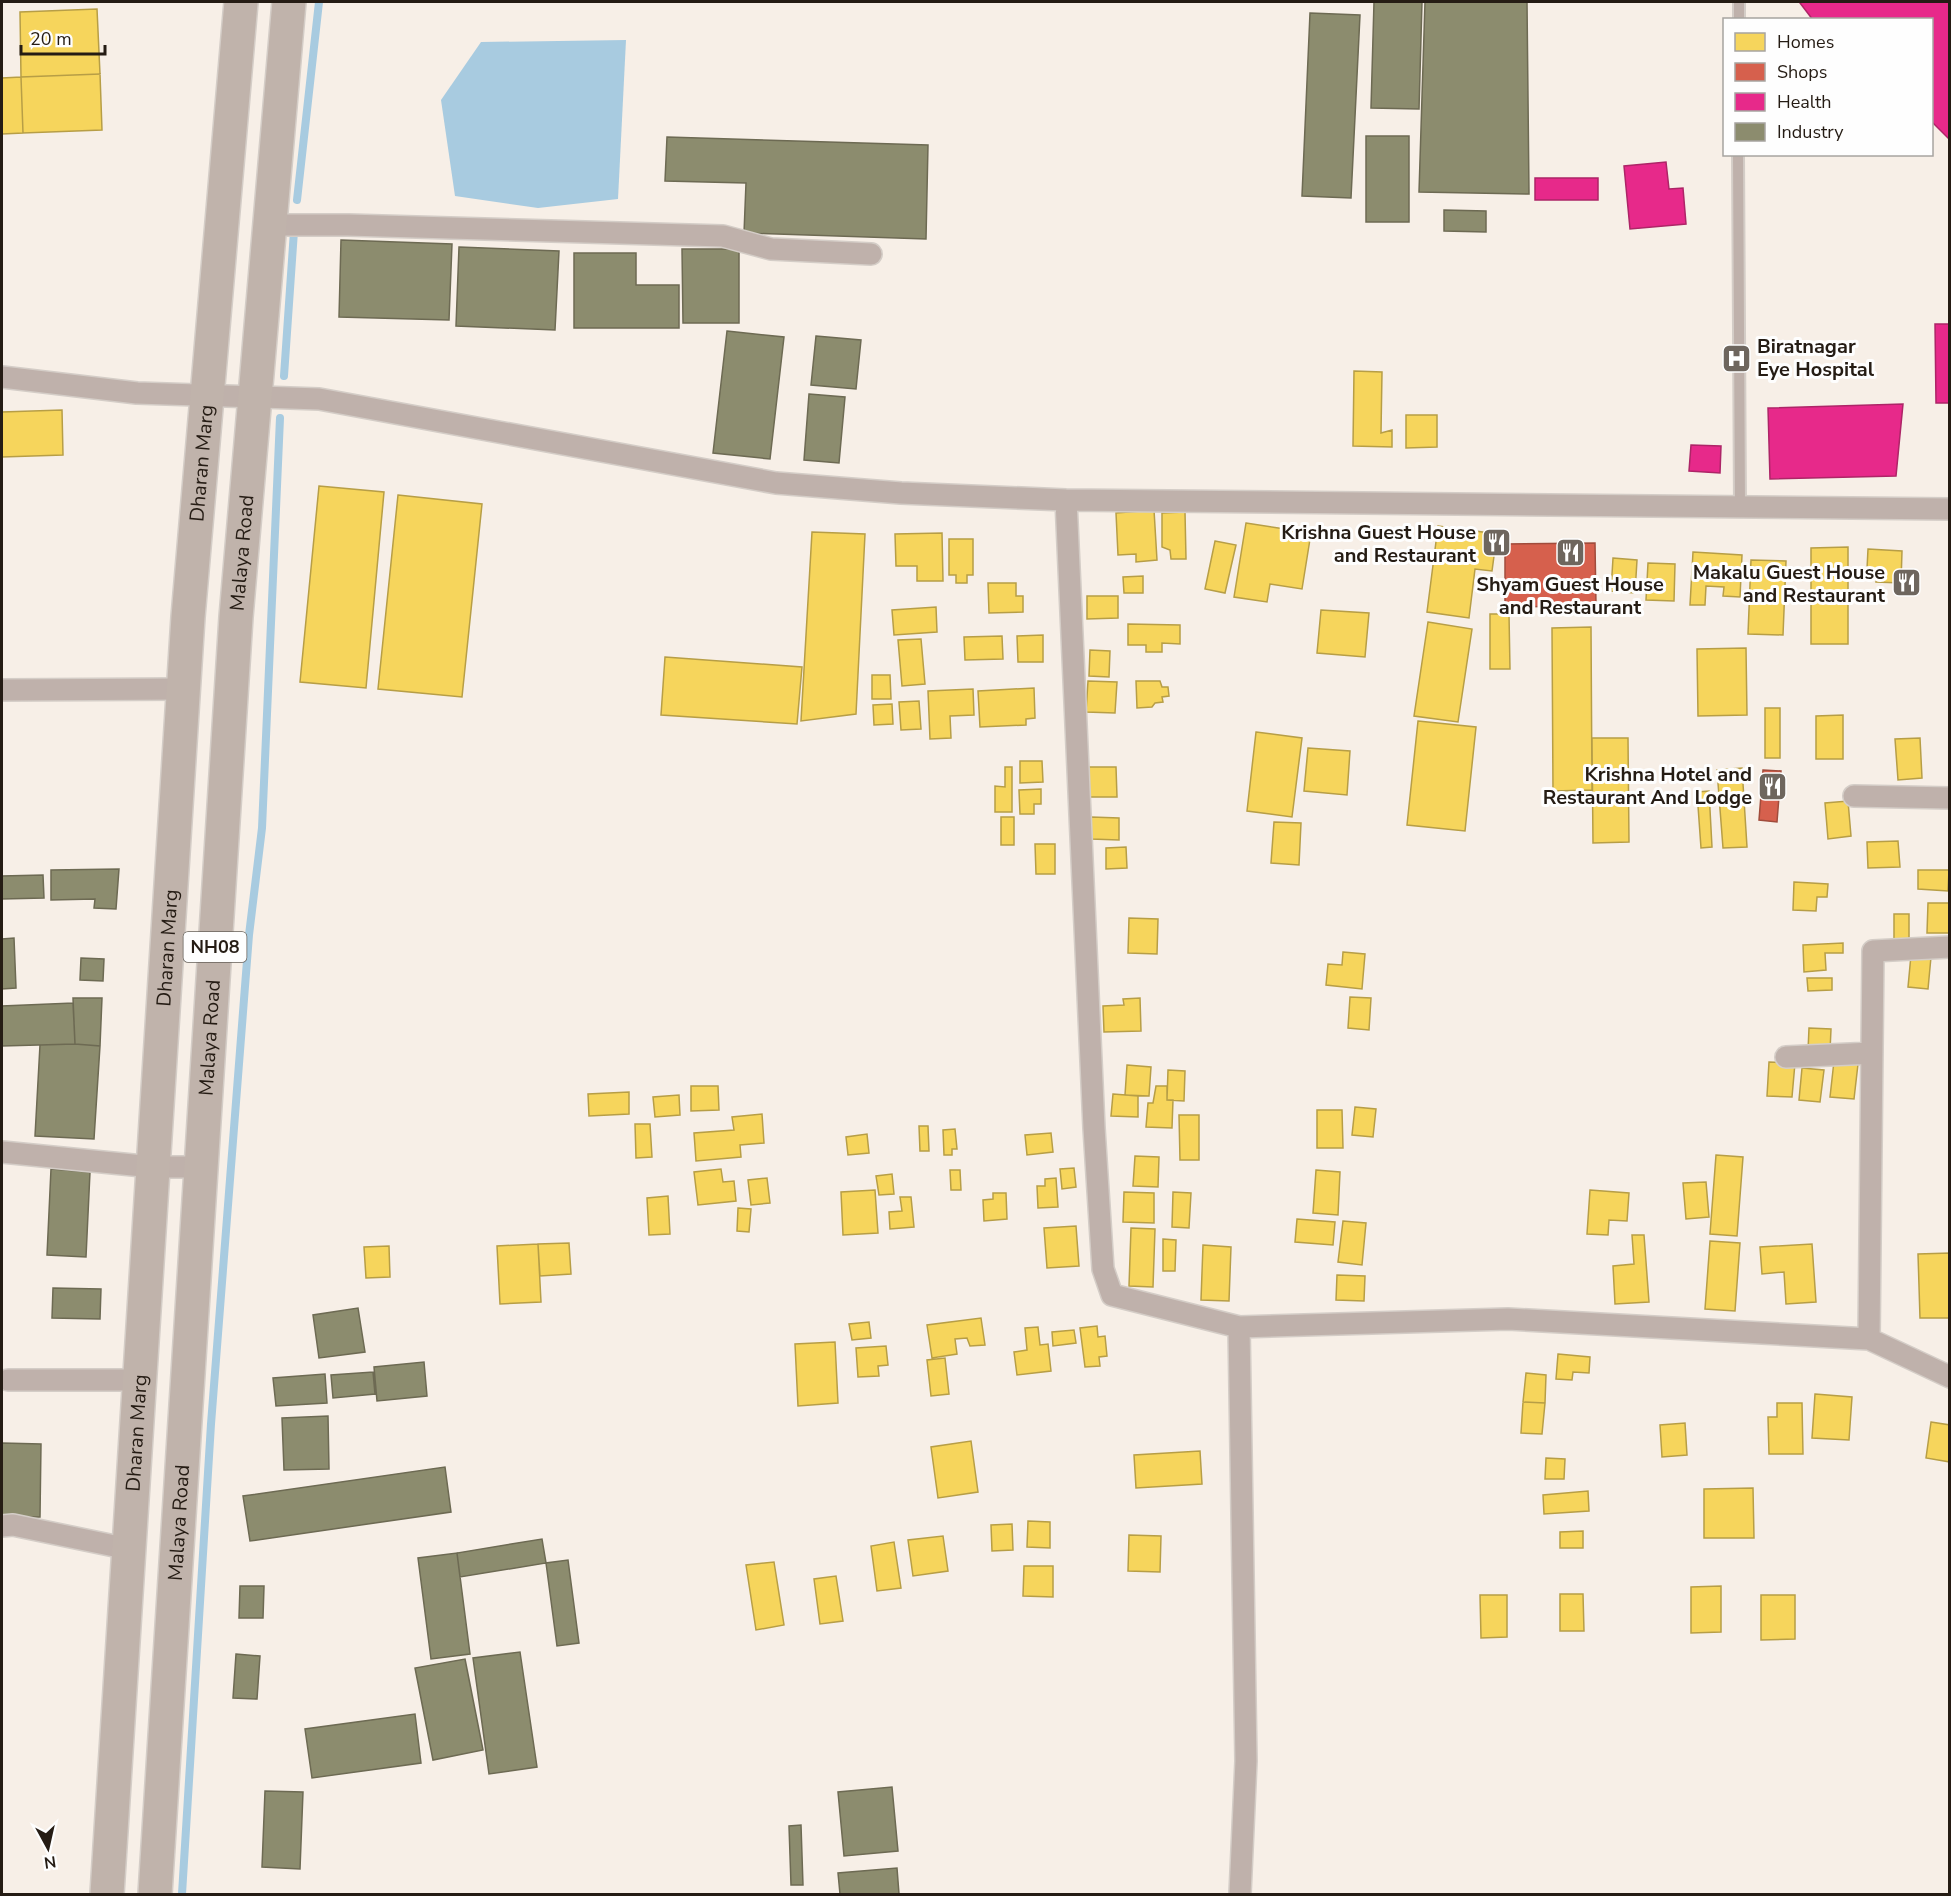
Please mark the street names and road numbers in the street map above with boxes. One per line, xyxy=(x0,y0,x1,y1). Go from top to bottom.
street label: Dharan Marg xyxy=(183,403,220,523)
street label: Malaya Road xyxy=(223,494,260,612)
street label: Dharan Marg xyxy=(150,888,184,1007)
road number: NH08 xyxy=(184,932,246,962)
street label: Malaya Road xyxy=(192,979,226,1097)
street label: Dharan Marg xyxy=(119,1373,153,1492)
street label: Malaya Road xyxy=(161,1464,196,1582)

